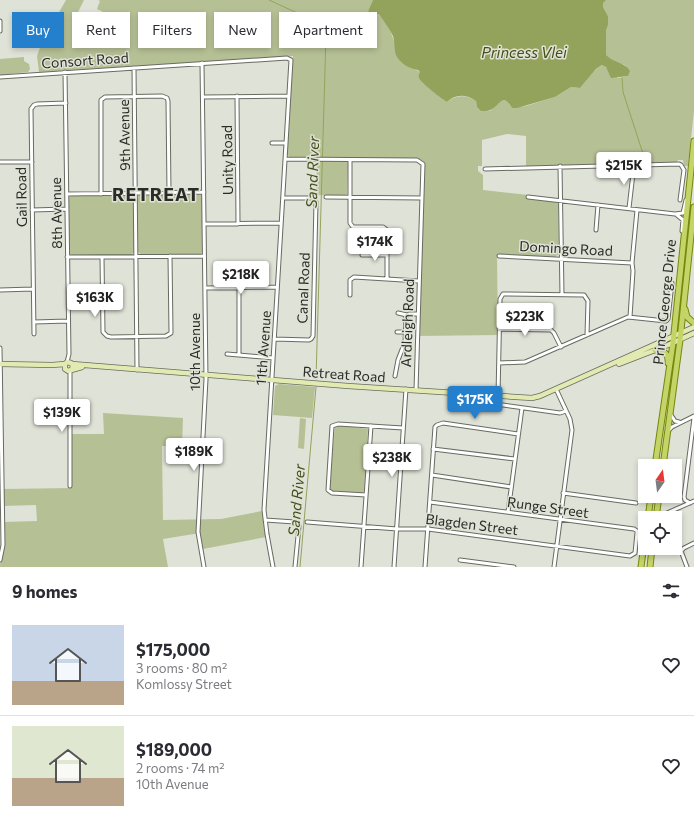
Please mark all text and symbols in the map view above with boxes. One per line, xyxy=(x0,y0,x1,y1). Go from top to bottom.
chip: Buy xyxy=(12,12,64,48)
chip: Rent xyxy=(72,12,130,48)
chip: Filters xyxy=(138,12,206,48)
chip: New xyxy=(214,12,271,48)
chip: Apartment xyxy=(279,12,377,48)
water label: Princess Vlei xyxy=(481,43,568,61)
street label: Consort Road xyxy=(41,48,129,72)
street label: 9th Avenue xyxy=(115,99,133,171)
street label: Unity Road xyxy=(218,125,236,195)
water label: Sand River xyxy=(302,135,322,208)
pin: $215K xyxy=(596,152,652,186)
text: $215K xyxy=(605,157,643,173)
street label: Gail Road xyxy=(12,167,30,227)
street label: 8th Avenue xyxy=(47,177,65,249)
district label: RETREAT xyxy=(112,183,200,205)
pin: $174K xyxy=(347,228,403,262)
text: $174K xyxy=(357,233,393,249)
street label: Domingo Road xyxy=(519,237,613,259)
street label: Prince George Drive xyxy=(649,238,679,366)
street label: Canal Road xyxy=(293,252,313,324)
pin: $218K xyxy=(213,261,269,295)
text: $218K xyxy=(222,266,260,282)
street label: Ardleigh Road xyxy=(397,278,417,368)
pin: $163K xyxy=(67,284,123,318)
text: $163K xyxy=(76,289,114,305)
pin: $223K xyxy=(497,303,553,337)
text: $223K xyxy=(506,308,544,324)
street label: 11th Avenue xyxy=(252,310,274,386)
street label: 10th Avenue xyxy=(186,313,203,391)
street label: Retreat Road xyxy=(302,363,386,385)
pin: $175K xyxy=(447,386,503,420)
text: $175K xyxy=(456,391,494,407)
pin: $139K xyxy=(34,399,90,433)
text: $139K xyxy=(43,404,81,420)
pin: $189K xyxy=(166,438,222,472)
text: $189K xyxy=(175,443,213,459)
pin: $238K xyxy=(364,444,420,478)
text: $238K xyxy=(372,449,412,465)
north arrow xyxy=(638,459,682,503)
map controls xyxy=(638,459,682,555)
water label: Sand River xyxy=(284,462,308,537)
street label: Runge Street xyxy=(506,493,590,521)
street label: Blagden Street xyxy=(425,510,520,538)
button: locate xyxy=(638,511,682,555)
icon: filters xyxy=(660,580,682,602)
text: 9 homes xyxy=(12,581,77,602)
text: $175,000 xyxy=(136,639,210,660)
icon: home xyxy=(44,641,92,689)
icon: heart xyxy=(660,654,682,676)
text: 3 rooms · 80 m² xyxy=(136,660,227,676)
text: Komlossy Street xyxy=(136,676,232,692)
text: $189,000 xyxy=(136,739,212,760)
icon: home xyxy=(44,742,92,790)
icon: heart xyxy=(660,755,682,777)
text: 2 rooms · 74 m² xyxy=(136,760,224,776)
text: 10th Avenue xyxy=(136,776,209,792)

